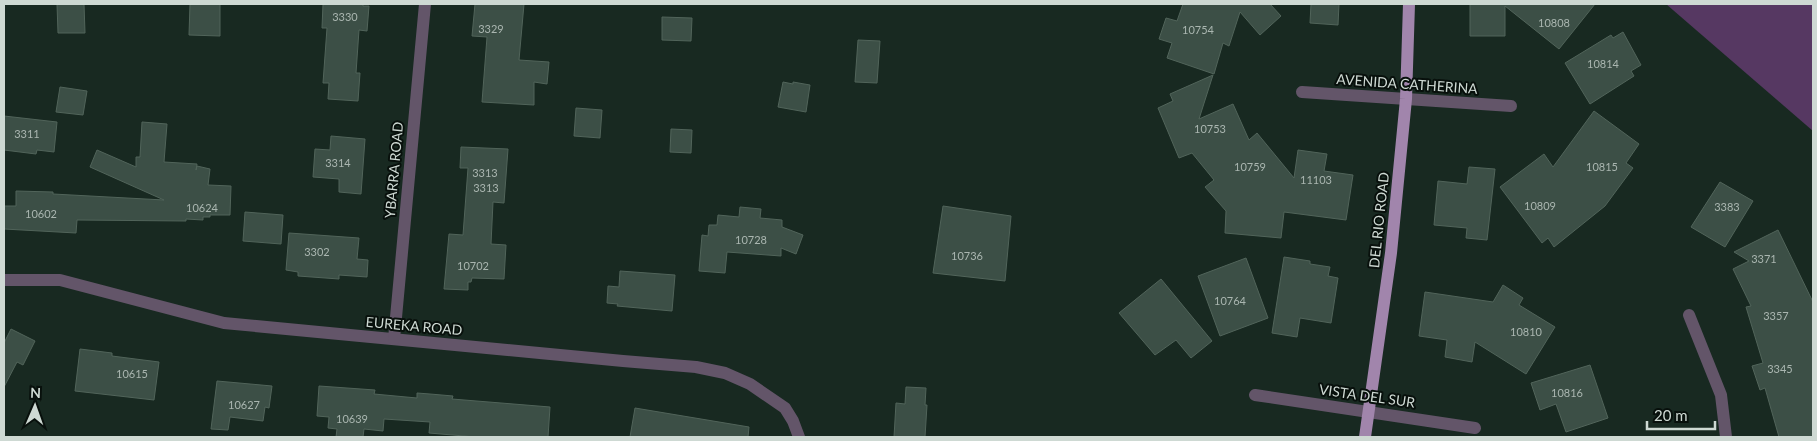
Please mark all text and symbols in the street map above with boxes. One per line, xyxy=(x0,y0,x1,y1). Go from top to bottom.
house number: 3330 xyxy=(332,10,358,23)
house number: 10808 xyxy=(1538,16,1570,29)
house number: 3329 xyxy=(478,22,504,35)
house number: 10754 xyxy=(1182,23,1215,36)
house number: 10814 xyxy=(1587,57,1620,70)
street label: AVENIDA CATHERINA xyxy=(1336,70,1479,97)
street label: YBARRA ROAD xyxy=(381,121,406,219)
house number: 10753 xyxy=(1194,122,1226,135)
house number: 3311 xyxy=(14,127,40,140)
house number: 3314 xyxy=(325,156,351,169)
house number: 10759 xyxy=(1234,160,1266,173)
house number: 10815 xyxy=(1586,160,1618,173)
house number: 3313 xyxy=(472,166,498,179)
street label: DEL RIO ROAD xyxy=(1365,171,1392,269)
house number: 11103 xyxy=(1300,173,1332,186)
house number: 3313 xyxy=(473,181,499,194)
house number: 10809 xyxy=(1524,199,1556,212)
house number: 3383 xyxy=(1714,200,1740,213)
house number: 10624 xyxy=(186,201,219,214)
house number: 10602 xyxy=(25,207,57,220)
house number: 10728 xyxy=(735,233,767,246)
house number: 3302 xyxy=(304,245,330,258)
house number: 10736 xyxy=(951,249,983,262)
house number: 3371 xyxy=(1751,252,1777,265)
house number: 10702 xyxy=(457,259,489,272)
house number: 10764 xyxy=(1214,294,1247,307)
house number: 3357 xyxy=(1763,309,1789,322)
street label: EUREKA ROAD xyxy=(365,313,463,338)
house number: 10810 xyxy=(1510,325,1543,338)
house number: 3345 xyxy=(1767,362,1793,375)
house number: 10615 xyxy=(116,367,148,380)
street label: VISTA DEL SUR xyxy=(1318,380,1416,411)
north arrow xyxy=(10,381,60,431)
text: N xyxy=(30,384,41,401)
house number: 10816 xyxy=(1551,386,1583,399)
house number: 10627 xyxy=(228,398,260,411)
scale bar xyxy=(1647,398,1714,430)
text: 20 m xyxy=(1654,406,1688,424)
house number: 10639 xyxy=(336,412,368,425)

